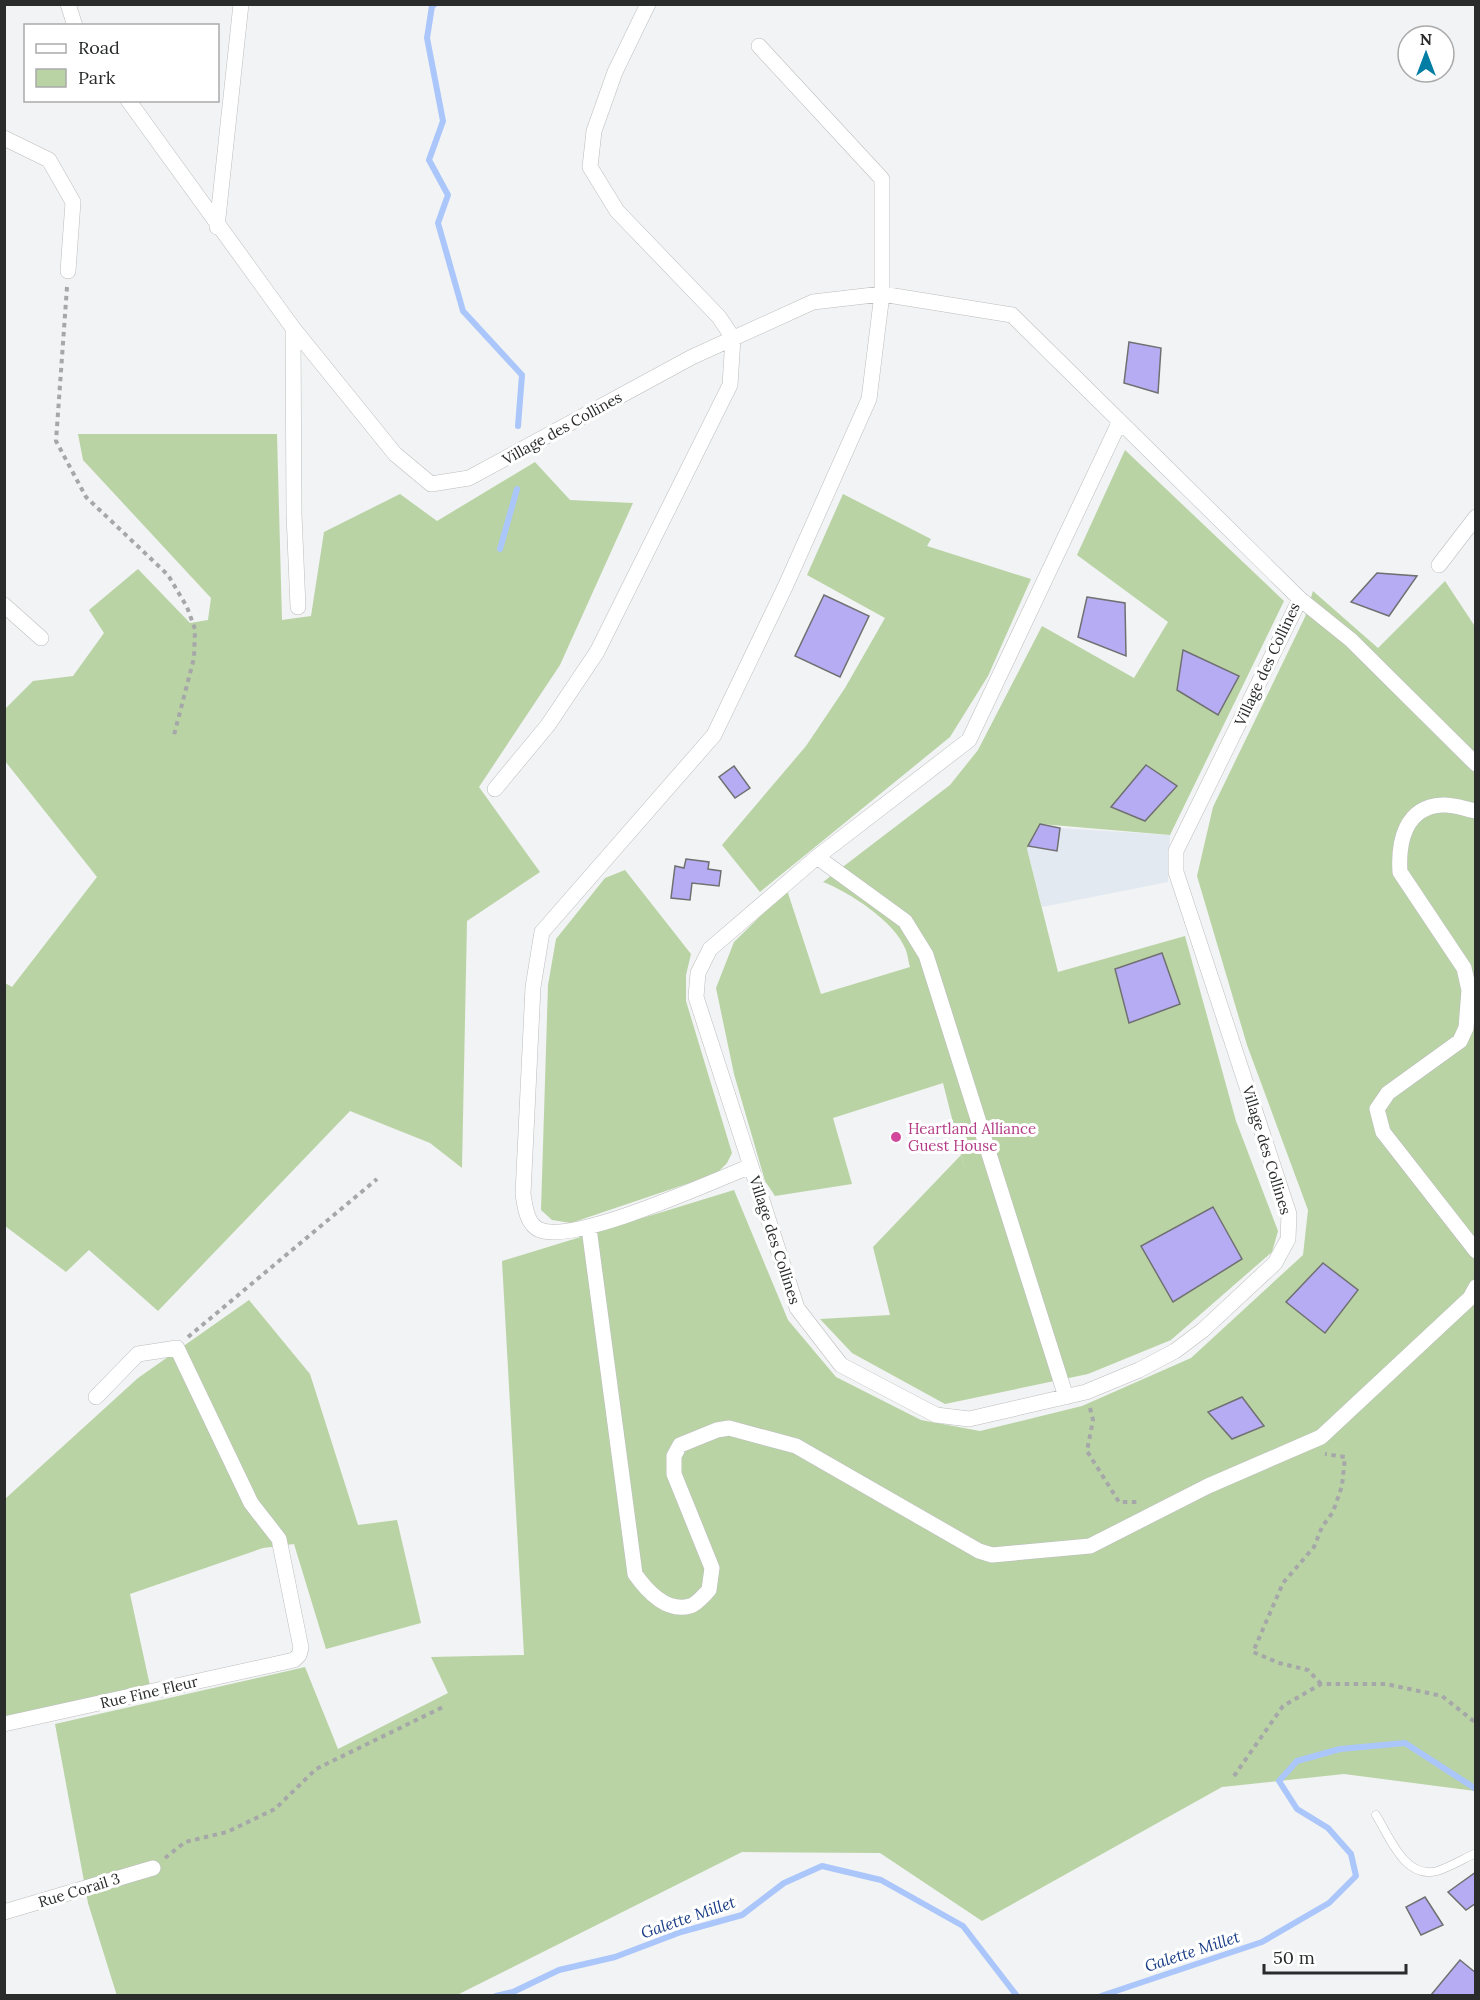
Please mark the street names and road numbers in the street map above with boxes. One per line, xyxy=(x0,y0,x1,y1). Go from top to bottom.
street label: Village des Collines xyxy=(498,387,625,469)
street label: Village des Collines xyxy=(1230,599,1304,730)
street label: Village des Collines xyxy=(1238,1082,1296,1217)
street label: Village des Collines xyxy=(745,1172,805,1307)
street label: Rue Fine Fleur xyxy=(98,1671,200,1712)
street label: Rue Corail 3 xyxy=(36,1869,122,1911)

